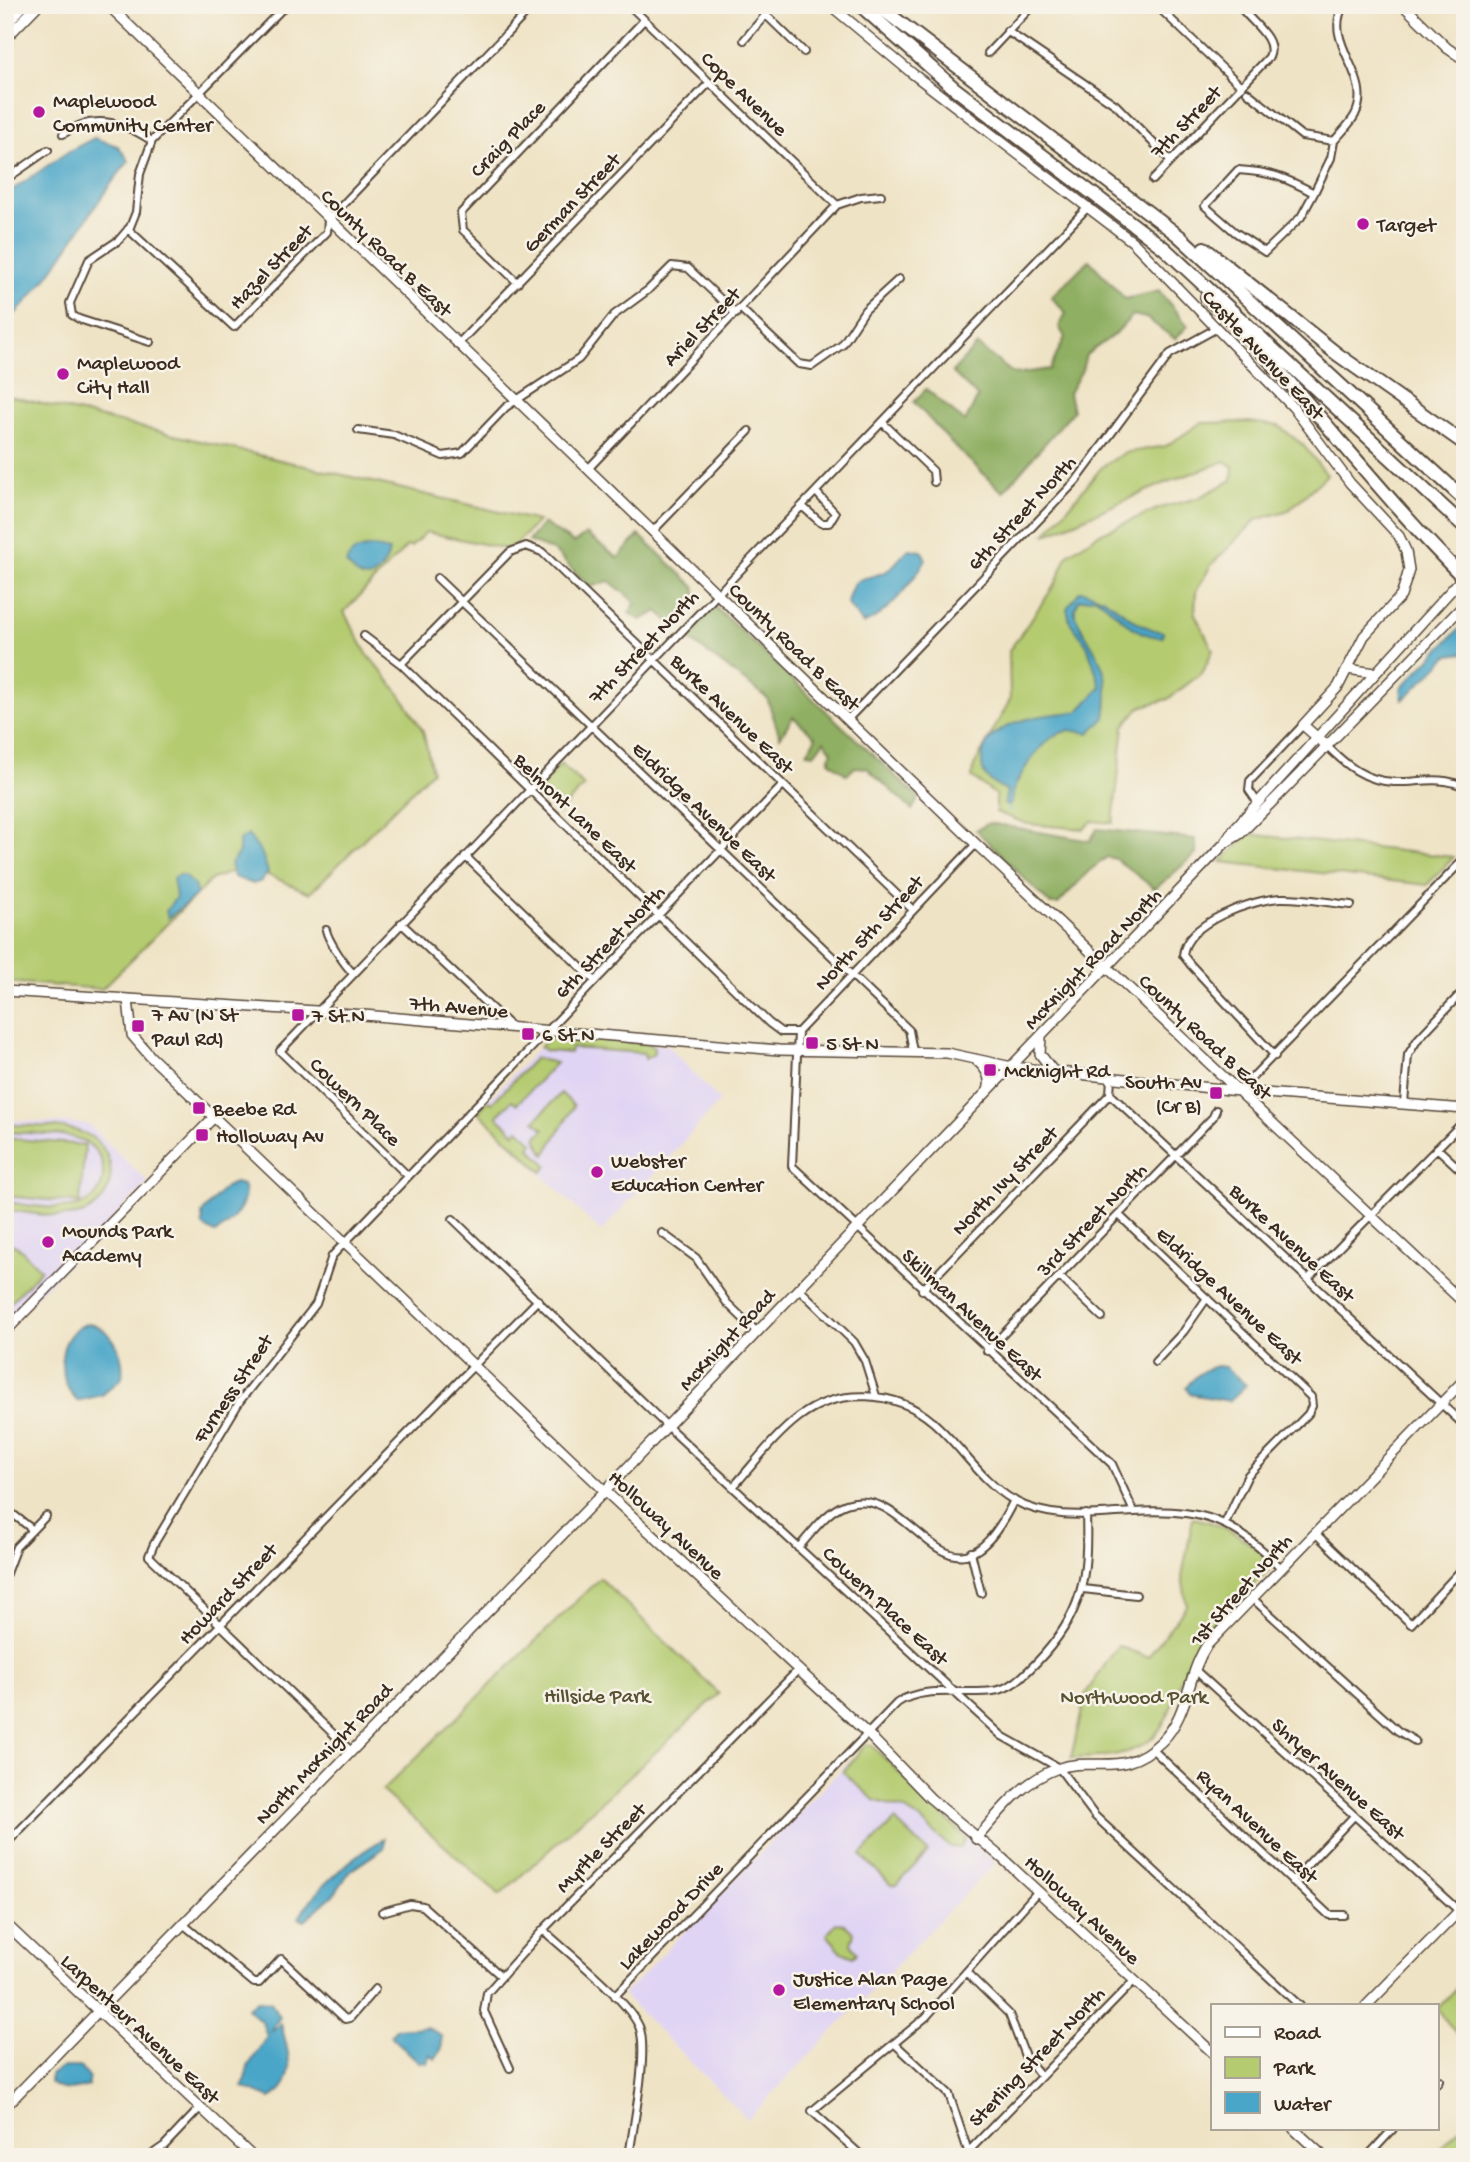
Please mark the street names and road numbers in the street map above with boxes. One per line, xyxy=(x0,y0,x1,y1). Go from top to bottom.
street label: Cope Avenue xyxy=(694,48,792,144)
street label: 7th Street xyxy=(1146,80,1230,166)
street label: Craig Place xyxy=(467,96,553,184)
street label: German Street xyxy=(520,148,629,260)
street label: County Road B East xyxy=(313,185,457,325)
street label: Hazel Street xyxy=(226,219,321,316)
street label: Ariel Street xyxy=(660,282,749,373)
street label: Castle Avenue East xyxy=(1195,286,1330,428)
street label: 6th Street North xyxy=(964,452,1083,577)
street label: County Road B East xyxy=(721,579,865,719)
street label: 7th Street North xyxy=(584,586,706,711)
street label: Burke Avenue East xyxy=(663,649,799,783)
street label: Eldridge Avenue East xyxy=(625,738,782,891)
street label: Belmont Lane East xyxy=(506,749,642,881)
street label: North 5th Street xyxy=(811,870,932,997)
street label: 6th Street North xyxy=(551,881,672,1005)
street label: McKnight Road North xyxy=(1020,884,1169,1036)
street label: County Road B East xyxy=(1132,970,1277,1109)
street label: 7th Avenue xyxy=(407,993,510,1026)
street label: Cowern Place xyxy=(303,1054,405,1154)
street label: North Ivy Street xyxy=(948,1121,1067,1242)
street label: 3rd Street North xyxy=(1032,1159,1154,1284)
street label: Burke Avenue East xyxy=(1222,1179,1360,1311)
street label: Eldridge Avenue East xyxy=(1149,1223,1308,1374)
street label: Skillman Avenue East xyxy=(895,1245,1048,1390)
street label: McKnight Road xyxy=(675,1284,783,1398)
street label: Furness Street xyxy=(189,1329,282,1450)
street label: Holloway Avenue xyxy=(601,1466,729,1587)
street label: 1st Street North xyxy=(1185,1530,1300,1653)
street label: Howard Street xyxy=(175,1538,286,1651)
street label: Cowern Place East xyxy=(815,1543,954,1674)
street label: North McKnight Road xyxy=(251,1678,401,1831)
street label: Shryer Avenue East xyxy=(1265,1714,1410,1849)
street label: Ryan Avenue East xyxy=(1190,1765,1323,1892)
street label: Myrtle Street xyxy=(552,1797,655,1900)
street label: Holloway Avenue xyxy=(1017,1851,1145,1972)
street label: Lakewood Drive xyxy=(615,1857,731,1977)
street label: Larpenteur Avenue East xyxy=(54,1950,225,2113)
street label: Sterling Street North xyxy=(965,1983,1112,2134)

